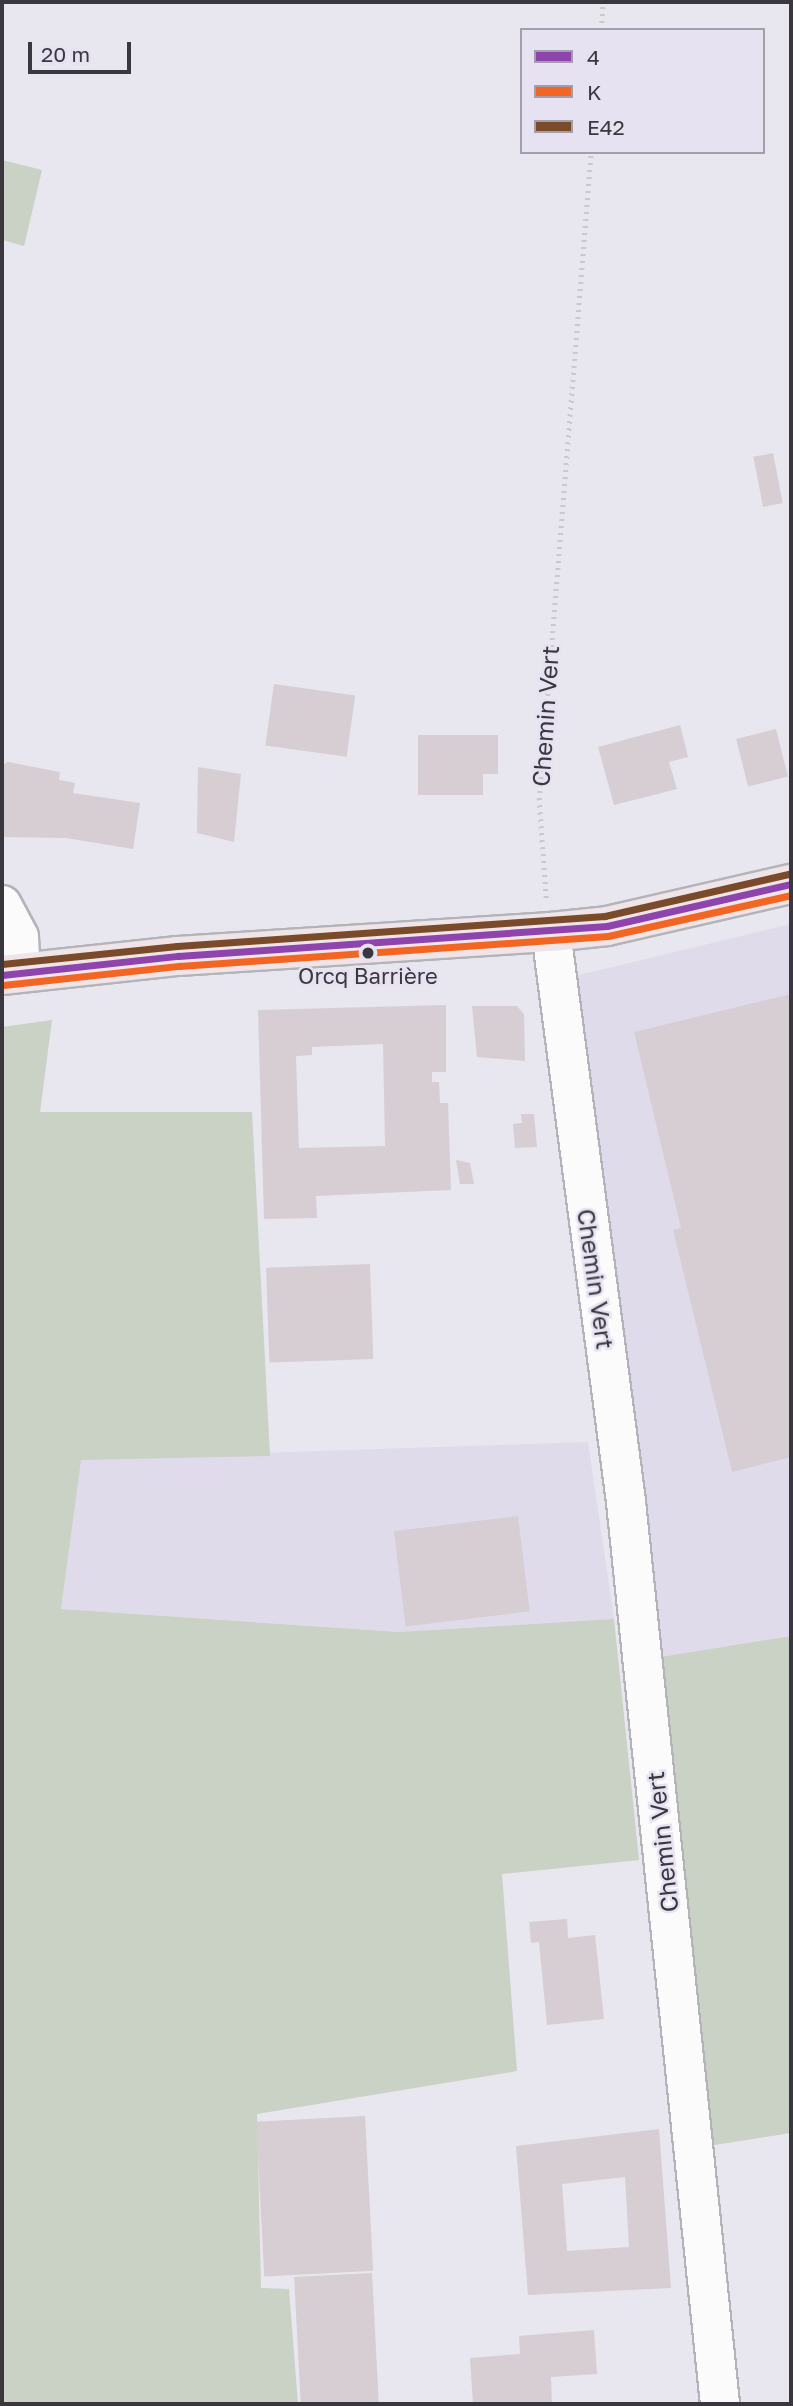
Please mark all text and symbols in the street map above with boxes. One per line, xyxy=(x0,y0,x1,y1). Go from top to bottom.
scale bar xyxy=(32,28,135,72)
legend xyxy=(520,28,765,154)
text: 20 m xyxy=(41,41,90,67)
text: 4 xyxy=(587,44,600,70)
text: K xyxy=(587,79,602,105)
text: E42 xyxy=(587,114,625,140)
street label: Chemin Vert xyxy=(526,644,564,788)
marker: Orcq Barrière xyxy=(361,946,375,960)
place label: Orcq Barrière xyxy=(298,963,438,989)
street label: Chemin Vert xyxy=(572,1207,620,1351)
street label: Chemin Vert xyxy=(640,1770,684,1914)

